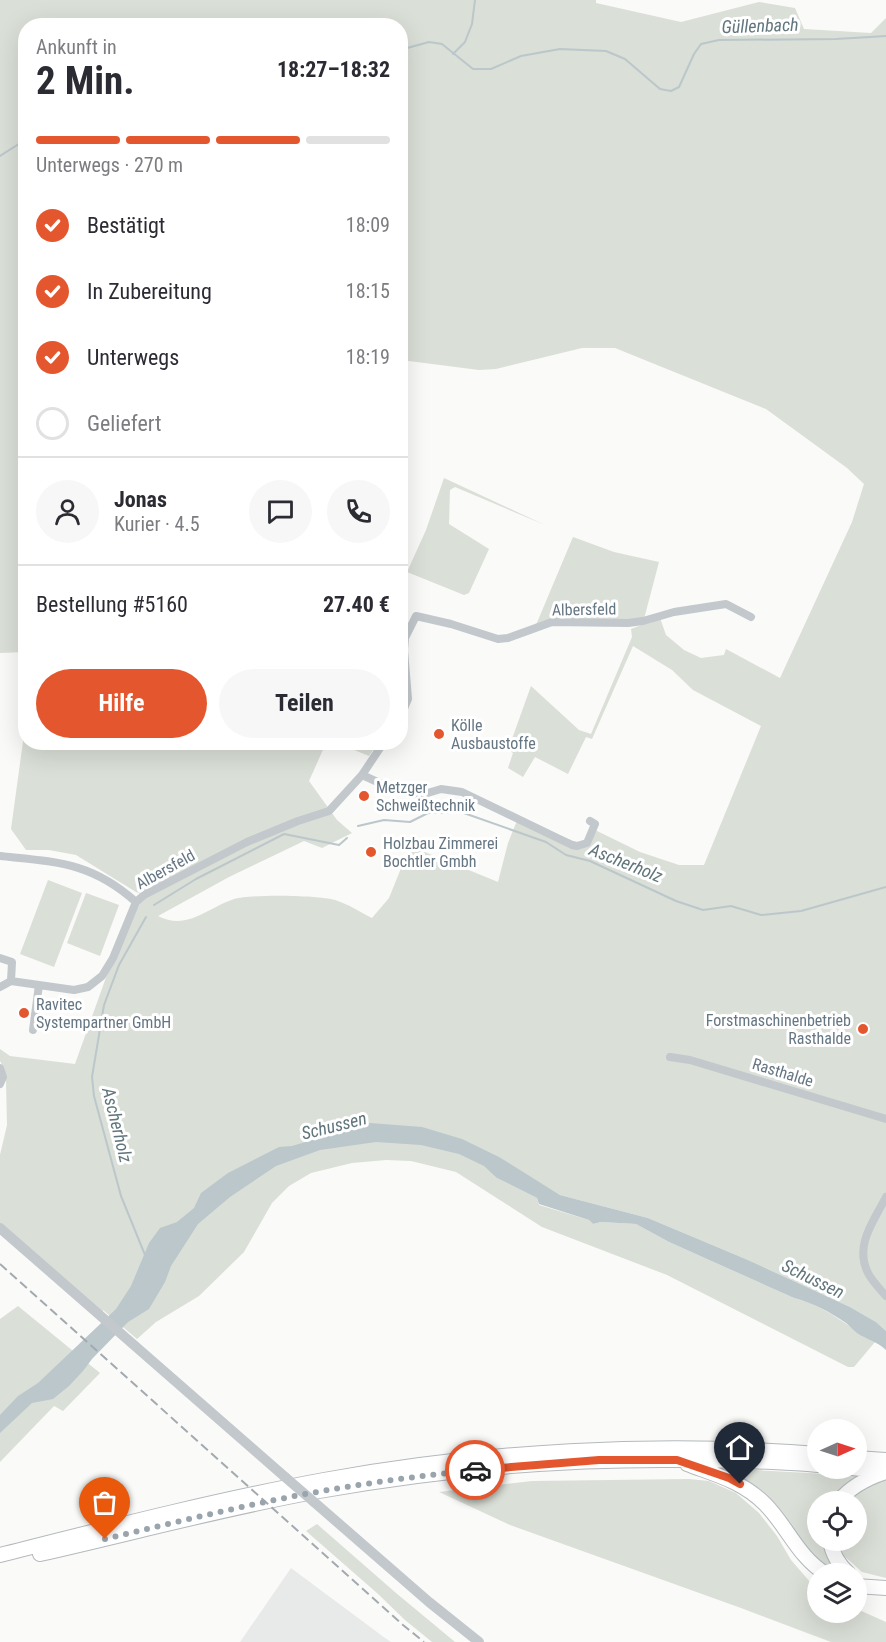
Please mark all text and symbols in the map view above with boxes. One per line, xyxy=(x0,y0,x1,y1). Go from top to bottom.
water label: Güllenbach xyxy=(721,14,799,37)
text: Ankunft in xyxy=(36,35,117,59)
text: 18:27–18:32 xyxy=(277,57,390,82)
text: 2 Min. xyxy=(36,58,135,104)
text: Unterwegs · 270 m xyxy=(36,153,183,177)
icon: check xyxy=(36,209,69,242)
text: Bestätigt xyxy=(87,213,165,238)
text: 18:09 xyxy=(346,213,390,237)
icon: check xyxy=(36,275,69,308)
text: In Zubereitung xyxy=(87,279,212,304)
text: 18:15 xyxy=(346,279,390,303)
icon: check xyxy=(36,341,69,374)
text: Unterwegs xyxy=(87,345,179,370)
text: 18:19 xyxy=(346,345,390,369)
text: Geliefert xyxy=(87,411,162,436)
button: person xyxy=(36,480,99,543)
button: chat xyxy=(249,480,312,543)
button: phone xyxy=(327,480,390,543)
text: Jonas xyxy=(114,487,167,512)
text: Kurier · 4.5 xyxy=(114,512,200,536)
text: Bestellung #5160 xyxy=(36,592,188,617)
text: 27.40 € xyxy=(323,592,390,617)
street label: Albersfeld xyxy=(552,599,616,620)
button: Hilfe xyxy=(36,669,207,738)
button: Teilen xyxy=(219,669,390,738)
place label: Kölle Ausbaustoffe xyxy=(451,716,536,753)
marker: Kölle Ausbaustoffe xyxy=(432,727,446,741)
place label: Metzger Schweißtechnik xyxy=(376,778,476,815)
marker: Metzger Schweißtechnik xyxy=(357,789,371,803)
place label: Holzbau Zimmerei Bochtler Gmbh xyxy=(383,834,498,871)
water label: Ascherholz xyxy=(586,838,666,887)
marker: Holzbau Zimmerei Bochtler Gmbh xyxy=(364,845,378,859)
street label: Albersfeld xyxy=(132,846,198,893)
place label: Ravitec Systempartner GmbH xyxy=(36,995,171,1032)
marker: Ravitec Systempartner GmbH xyxy=(17,1006,31,1020)
place label: Forstmaschinenbetrieb Rasthalde xyxy=(706,1011,851,1048)
marker: Forstmaschinenbetrieb Rasthalde xyxy=(856,1022,870,1036)
street label: Rasthalde xyxy=(750,1054,816,1091)
water label: Ascherholz xyxy=(98,1084,137,1165)
water label: Schussen xyxy=(299,1107,369,1144)
water label: Schussen xyxy=(779,1255,848,1303)
north arrow xyxy=(807,1419,867,1479)
map controls xyxy=(807,1419,867,1623)
pin xyxy=(714,1422,765,1484)
icon: home xyxy=(723,1431,756,1464)
courier xyxy=(445,1440,505,1500)
icon: car xyxy=(459,1454,492,1487)
pin xyxy=(79,1477,130,1539)
icon: bag xyxy=(88,1486,121,1519)
button: locate xyxy=(807,1491,867,1551)
button: layers xyxy=(807,1563,867,1623)

